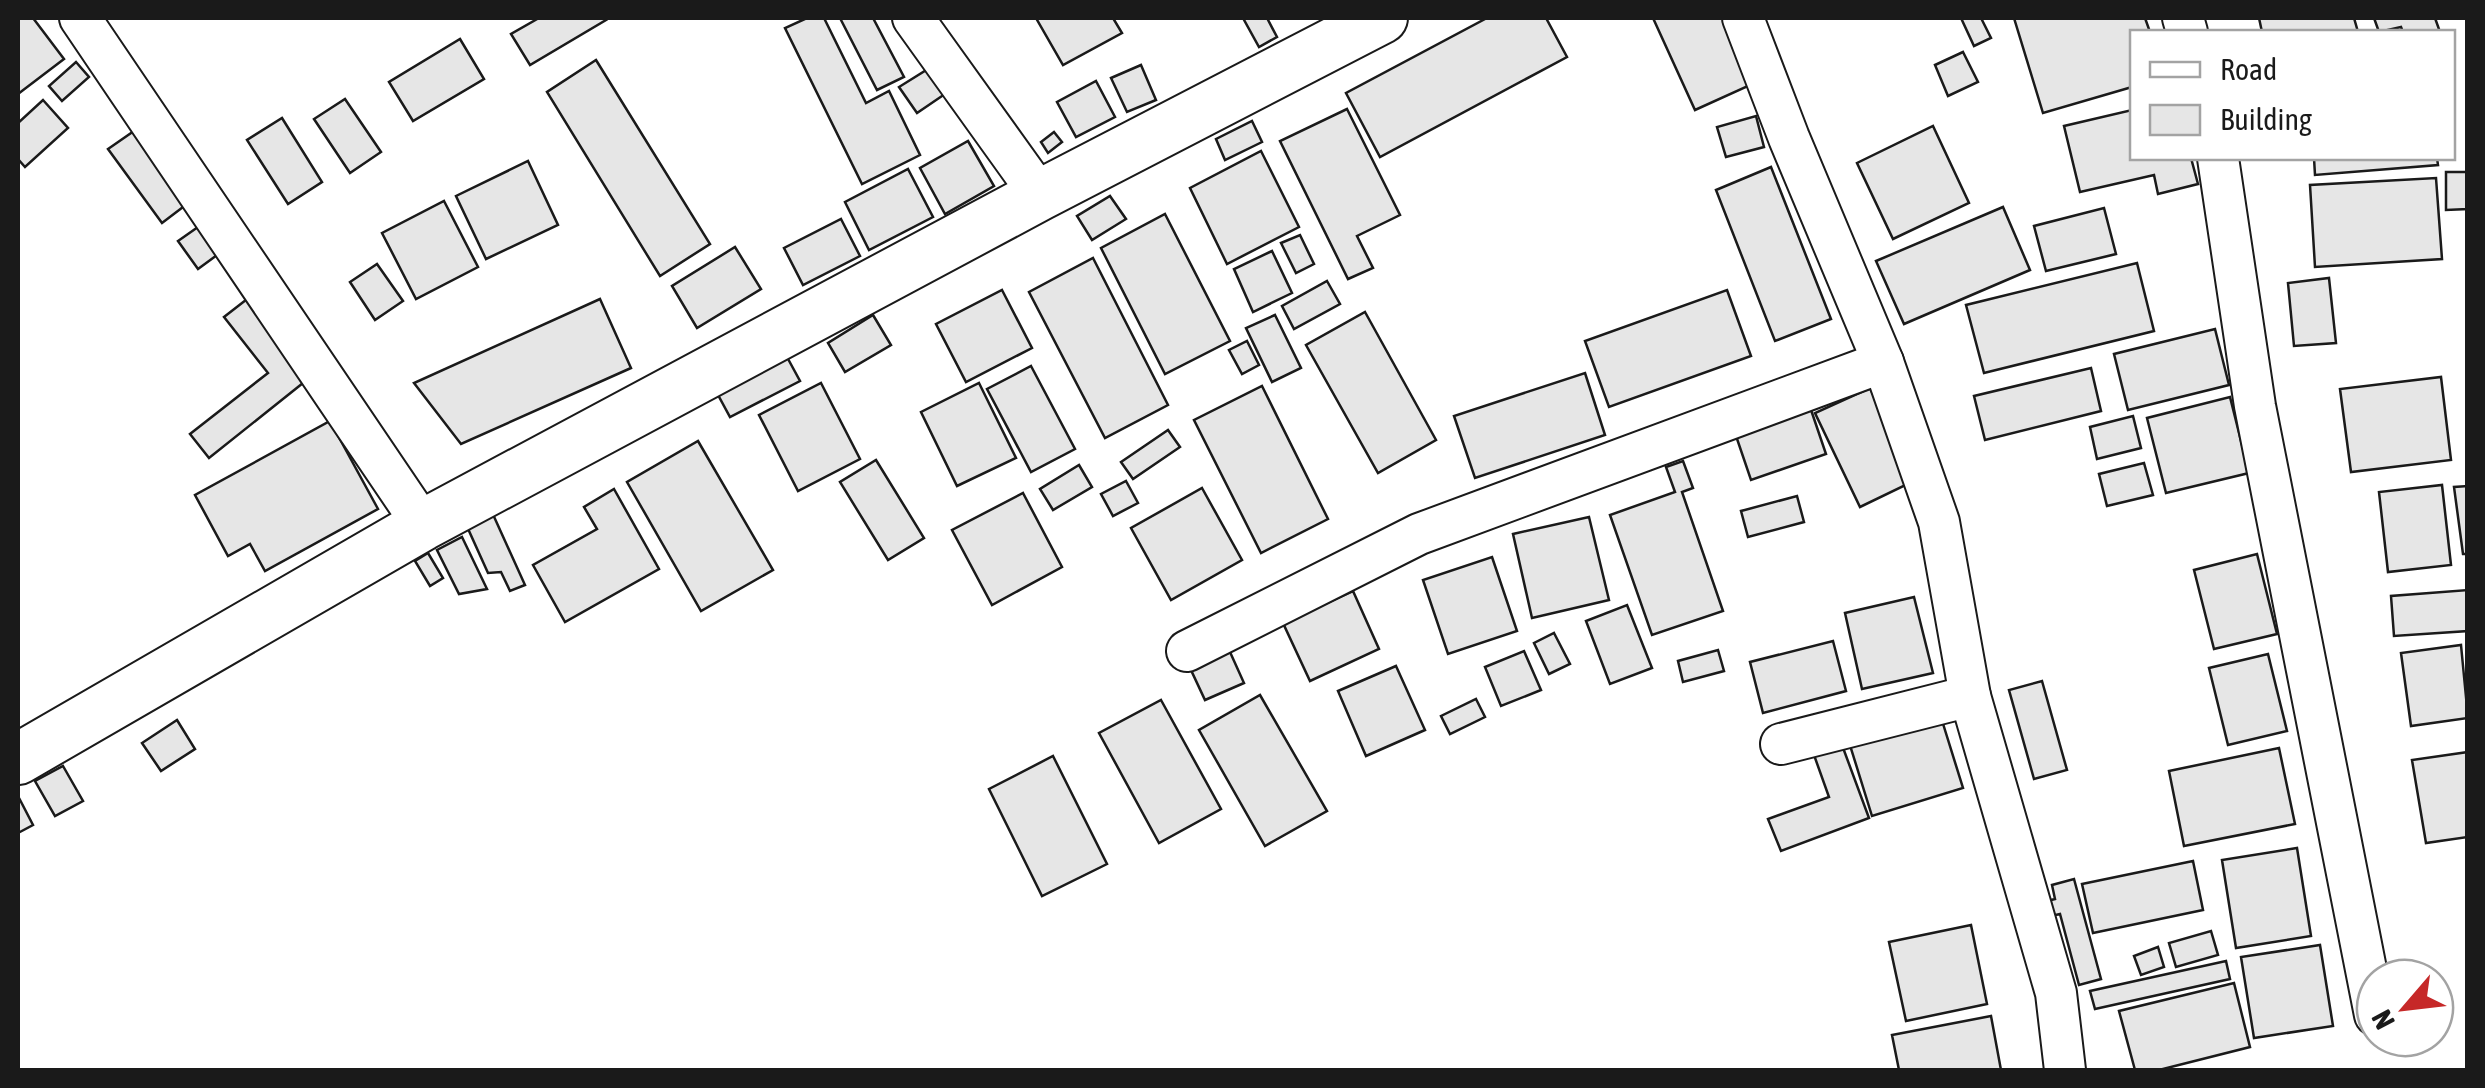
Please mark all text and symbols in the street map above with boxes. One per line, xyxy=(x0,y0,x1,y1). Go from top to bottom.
legend xyxy=(2130,30,2455,160)
text: Road xyxy=(2220,52,2277,86)
text: Building xyxy=(2220,102,2312,136)
north arrow xyxy=(2355,958,2455,1058)
text: N xyxy=(2365,1005,2401,1035)

